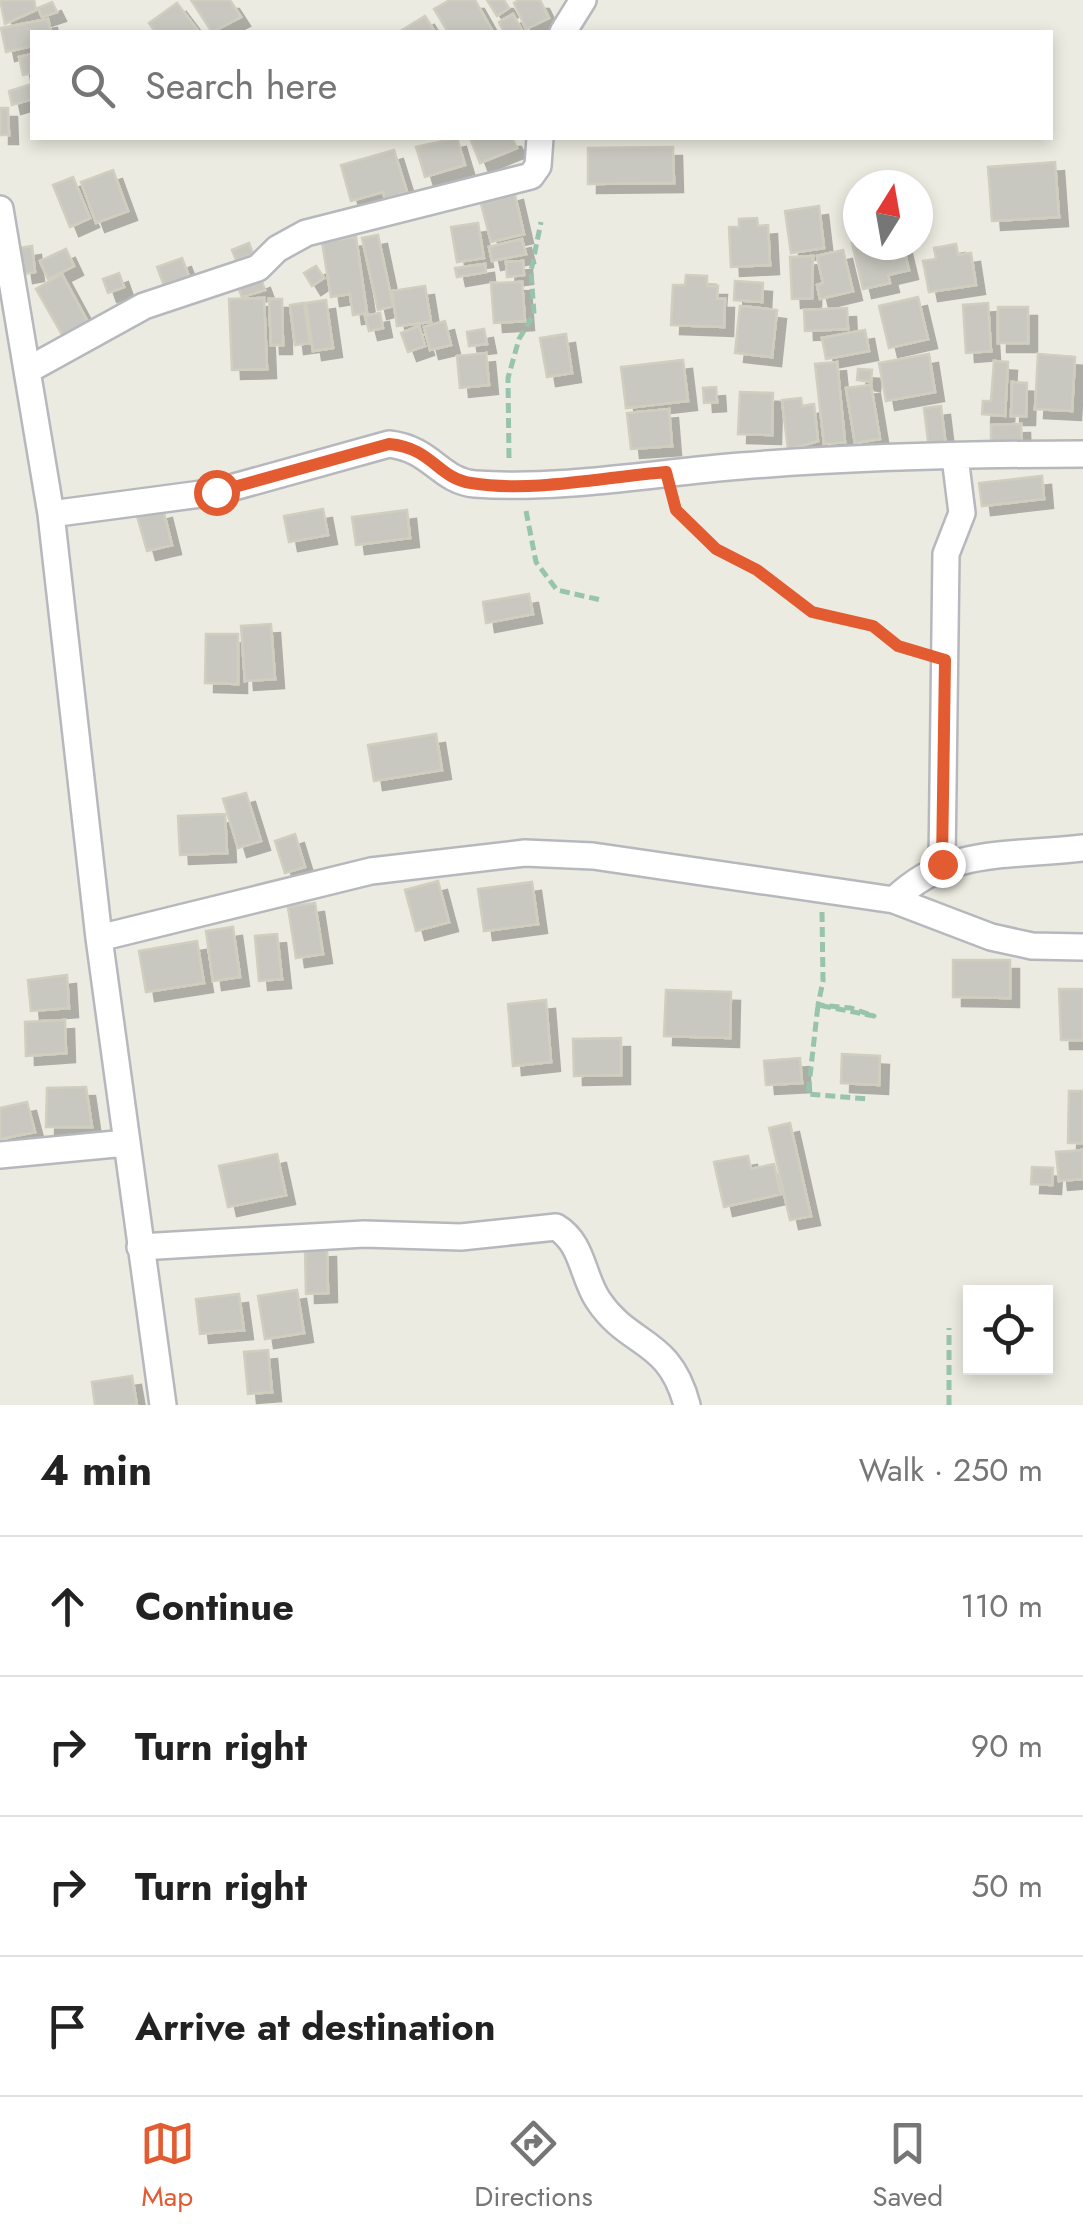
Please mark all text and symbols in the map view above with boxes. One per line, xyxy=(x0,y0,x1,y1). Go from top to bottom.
search box xyxy=(30,30,1053,140)
icon: search xyxy=(65,58,120,113)
text: Search here xyxy=(145,58,337,113)
north arrow xyxy=(843,170,933,260)
route start xyxy=(194,470,240,516)
route end xyxy=(920,842,966,888)
map controls xyxy=(963,1285,1053,1375)
button: locate xyxy=(963,1285,1053,1375)
text: 4 min xyxy=(40,1440,152,1501)
text: Walk · 250 m xyxy=(859,1447,1043,1493)
icon: ahead xyxy=(40,1579,95,1634)
text: Continue xyxy=(135,1579,294,1634)
text: 110 m xyxy=(960,1583,1043,1629)
icon: right xyxy=(40,1719,95,1774)
text: Turn right xyxy=(135,1719,307,1774)
text: 90 m xyxy=(971,1723,1043,1769)
icon: right xyxy=(40,1859,95,1914)
text: Turn right xyxy=(135,1859,307,1914)
text: 50 m xyxy=(971,1863,1043,1909)
icon: arrive xyxy=(40,1999,95,2054)
text: Arrive at destination xyxy=(135,1999,496,2054)
tab: Map xyxy=(140,2116,195,2217)
tab: Directions xyxy=(474,2116,593,2217)
tab: Saved xyxy=(872,2116,943,2217)

